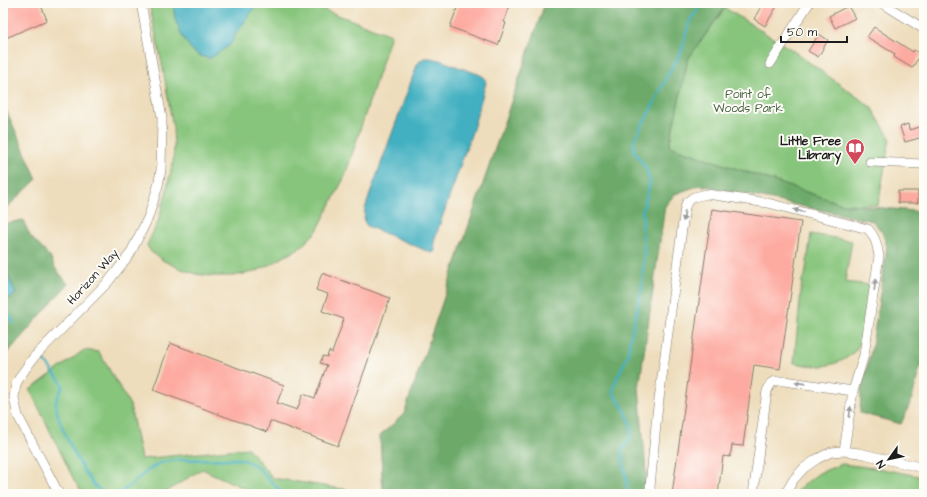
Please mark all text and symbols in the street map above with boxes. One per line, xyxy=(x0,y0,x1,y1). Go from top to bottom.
scale bar xyxy=(781,18,847,44)
text: 50 m xyxy=(787,24,818,41)
park label: Point of Woods Park xyxy=(713,86,783,117)
place label: Little Free Library xyxy=(780,133,841,165)
library icon: Little Free Library xyxy=(844,137,866,165)
one-way arrow xyxy=(793,208,805,214)
one-way arrow xyxy=(681,210,687,222)
street label: Horizon Way xyxy=(63,245,124,309)
one-way arrow xyxy=(872,279,878,291)
one-way arrow xyxy=(794,380,806,386)
one-way arrow xyxy=(847,406,853,418)
north arrow xyxy=(869,439,909,479)
text: N xyxy=(873,457,889,471)

